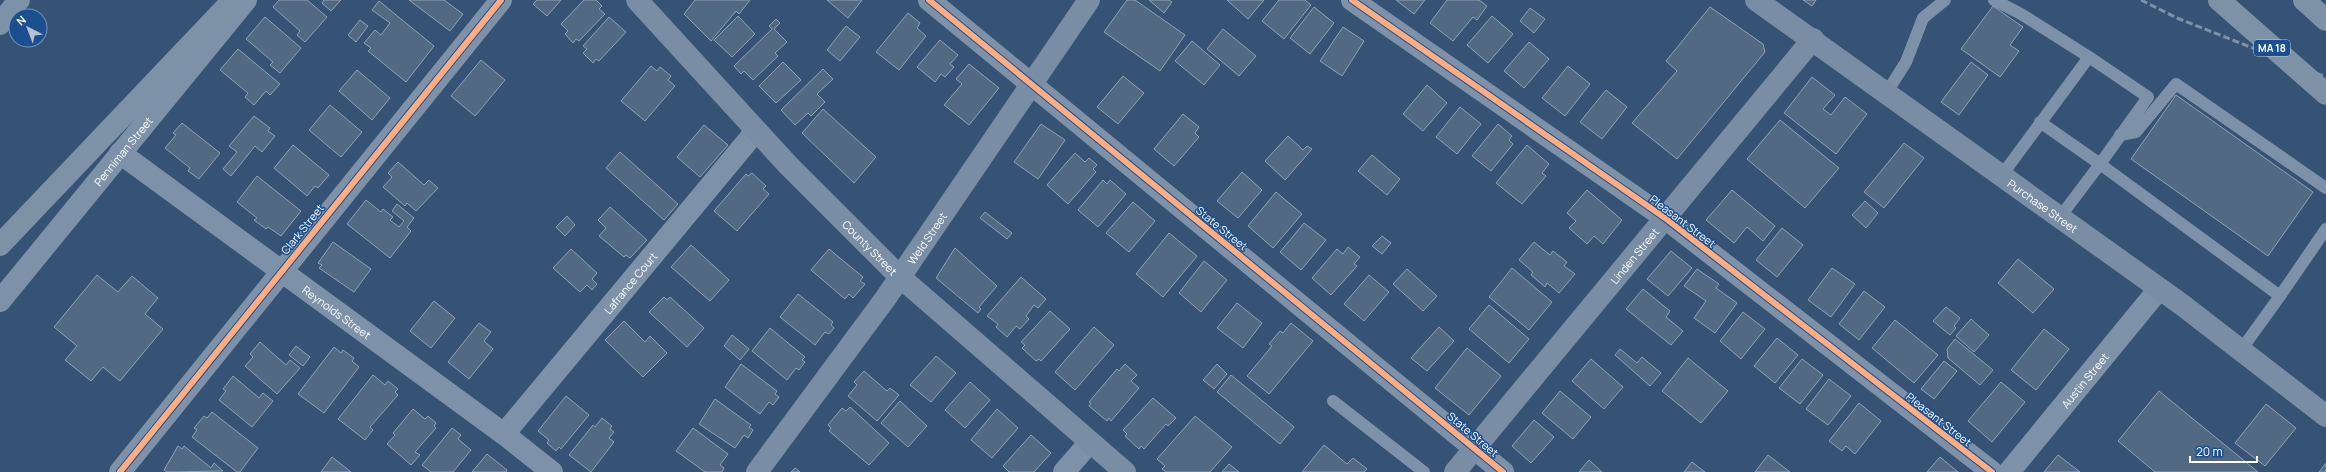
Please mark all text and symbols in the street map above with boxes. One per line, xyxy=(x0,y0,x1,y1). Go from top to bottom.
north arrow xyxy=(8,8,48,48)
text: N xyxy=(13,12,29,28)
road number: MA 18 xyxy=(2254,40,2290,56)
street label: Penniman Street xyxy=(90,113,156,188)
street label: Purchase Street xyxy=(2005,175,2081,235)
street label: Pleasant Street xyxy=(1647,191,1719,251)
street label: Clark Street xyxy=(277,201,327,257)
street label: State Street xyxy=(1193,203,1251,253)
street label: Weld Street xyxy=(904,209,950,267)
street label: County Street xyxy=(839,216,901,278)
street label: Linden Street xyxy=(1606,224,1662,287)
street label: Lafrance Court xyxy=(600,249,660,317)
street label: Reynolds Street xyxy=(300,282,374,342)
street label: Austin Street xyxy=(2057,349,2112,411)
street label: Pleasant Street xyxy=(1903,389,1975,449)
street label: State Street xyxy=(1444,408,1502,460)
scale bar xyxy=(2190,438,2257,464)
text: 20 m xyxy=(2196,443,2223,460)

